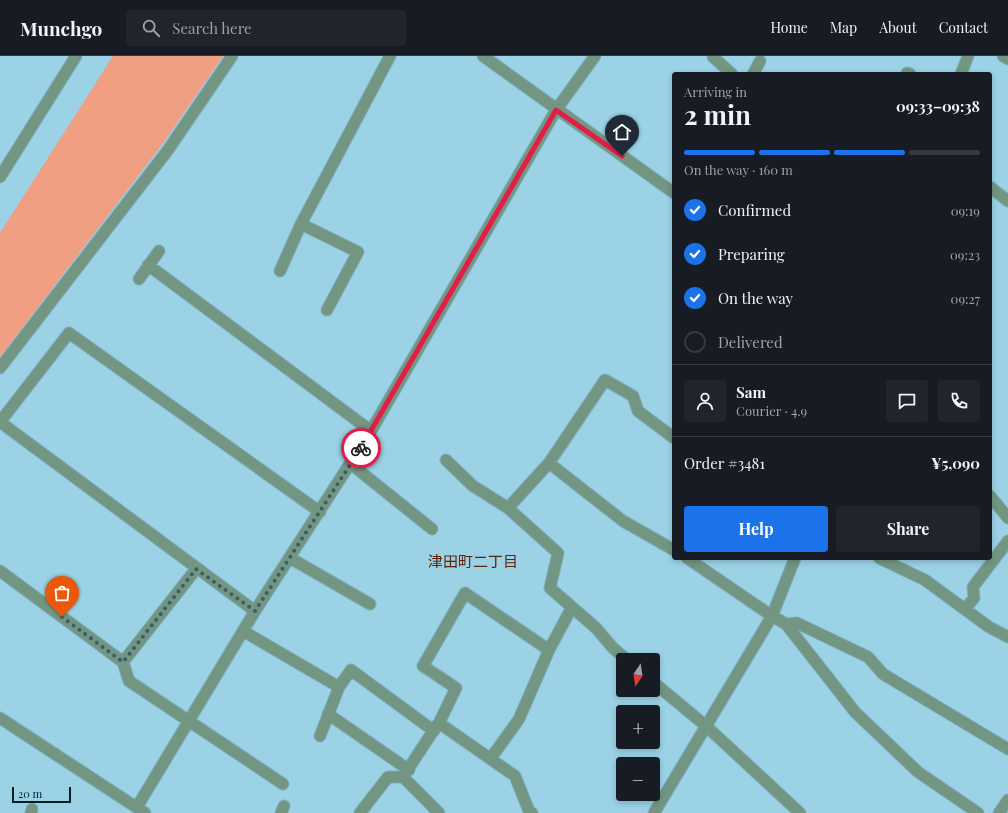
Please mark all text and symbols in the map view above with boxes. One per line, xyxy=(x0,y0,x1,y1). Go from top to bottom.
search box xyxy=(126,10,406,46)
text: Munchgo xyxy=(20,15,102,41)
icon: search xyxy=(140,17,162,39)
text: Search here xyxy=(172,18,252,38)
text: Home xyxy=(770,18,808,37)
text: Map xyxy=(830,18,857,37)
text: About xyxy=(879,18,917,37)
text: Contact xyxy=(939,18,988,37)
text: Arriving in xyxy=(684,83,747,100)
text: 09:33–09:38 xyxy=(896,96,980,116)
text: 2 min xyxy=(684,97,751,132)
pin xyxy=(605,115,639,156)
icon: home xyxy=(611,121,633,143)
text: On the way · 160 m xyxy=(684,161,793,178)
icon: check xyxy=(684,199,706,221)
text: Confirmed xyxy=(718,200,791,220)
text: 09:19 xyxy=(951,202,980,219)
icon: check xyxy=(684,243,706,265)
text: Preparing xyxy=(718,244,785,264)
text: 09:23 xyxy=(950,246,980,263)
icon: check xyxy=(684,287,706,309)
text: On the way xyxy=(718,288,793,308)
text: 09:27 xyxy=(951,290,980,307)
text: Delivered xyxy=(718,332,783,352)
button: person xyxy=(684,380,726,422)
button: chat xyxy=(886,380,928,422)
button: phone xyxy=(938,380,980,422)
text: Sam xyxy=(736,382,766,402)
text: Courier · 4.9 xyxy=(736,402,807,419)
courier xyxy=(341,428,381,468)
icon: bike xyxy=(350,437,372,459)
text: Order #3481 xyxy=(684,453,765,473)
text: ¥5,090 xyxy=(931,453,980,473)
button: Help xyxy=(684,506,828,552)
button: Share xyxy=(836,506,980,552)
district label: 津田町二丁目 xyxy=(428,551,518,571)
pin xyxy=(45,576,79,617)
icon: bag xyxy=(51,582,73,604)
north arrow xyxy=(616,653,660,697)
map controls xyxy=(616,653,660,801)
button: + xyxy=(616,705,660,749)
button: − xyxy=(616,757,660,801)
scale bar xyxy=(12,785,71,804)
text: 20 m xyxy=(18,786,42,801)

